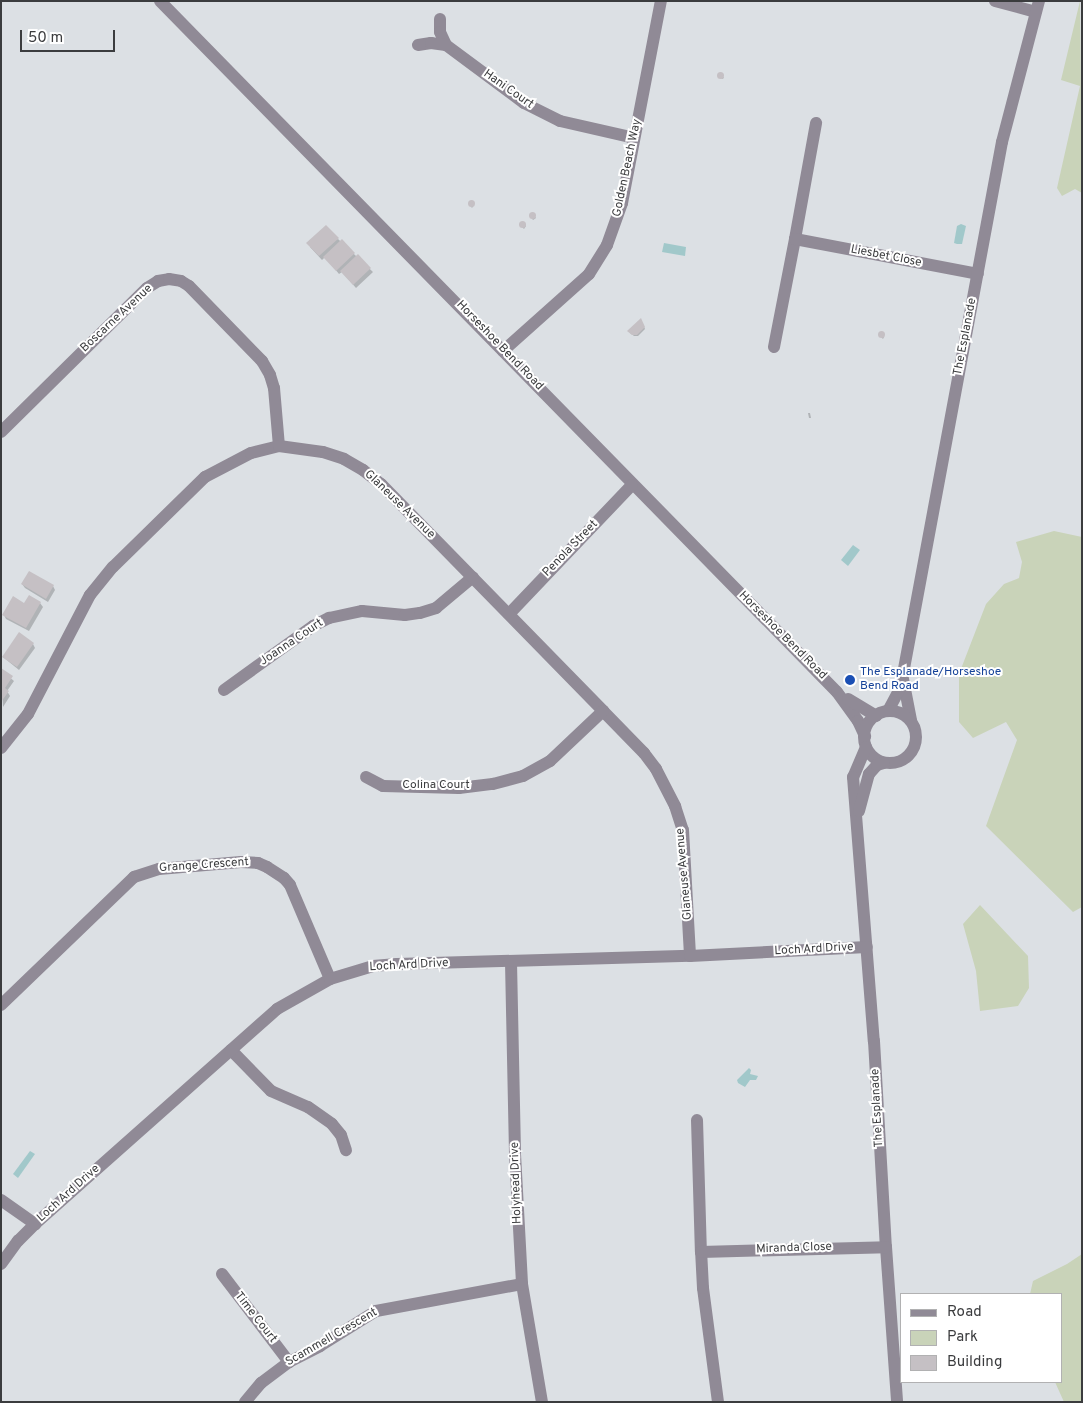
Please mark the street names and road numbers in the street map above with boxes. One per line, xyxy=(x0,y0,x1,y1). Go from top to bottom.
street label: Hani Court xyxy=(480,68,536,112)
street label: Golden Beach Way xyxy=(611,118,645,218)
street label: Liesbet Close xyxy=(849,243,923,271)
street label: Boscarne Avenue xyxy=(78,282,156,356)
street label: The Esplanade xyxy=(951,297,981,377)
street label: Horseshoe Bend Road xyxy=(452,298,546,394)
street label: Glaneuse Avenue xyxy=(361,468,437,542)
street label: Penola Street xyxy=(540,518,602,580)
street label: Horseshoe Bend Road xyxy=(735,589,829,683)
street label: Joanna Court xyxy=(258,616,326,670)
street label: Colina Court xyxy=(402,779,470,793)
street label: Glaneuse Avenue xyxy=(674,827,696,921)
street label: Grange Crescent xyxy=(159,856,249,876)
street label: Loch Ard Drive xyxy=(774,941,854,959)
street label: Loch Ard Drive xyxy=(369,957,449,975)
street label: The Esplanade xyxy=(869,1068,887,1148)
street label: Holyhead Drive xyxy=(508,1142,526,1224)
street label: Loch Ard Drive xyxy=(35,1162,103,1226)
street label: Miranda Close xyxy=(756,1240,832,1258)
street label: Time Court xyxy=(231,1290,279,1346)
street label: Scammell Crescent xyxy=(284,1306,380,1370)

